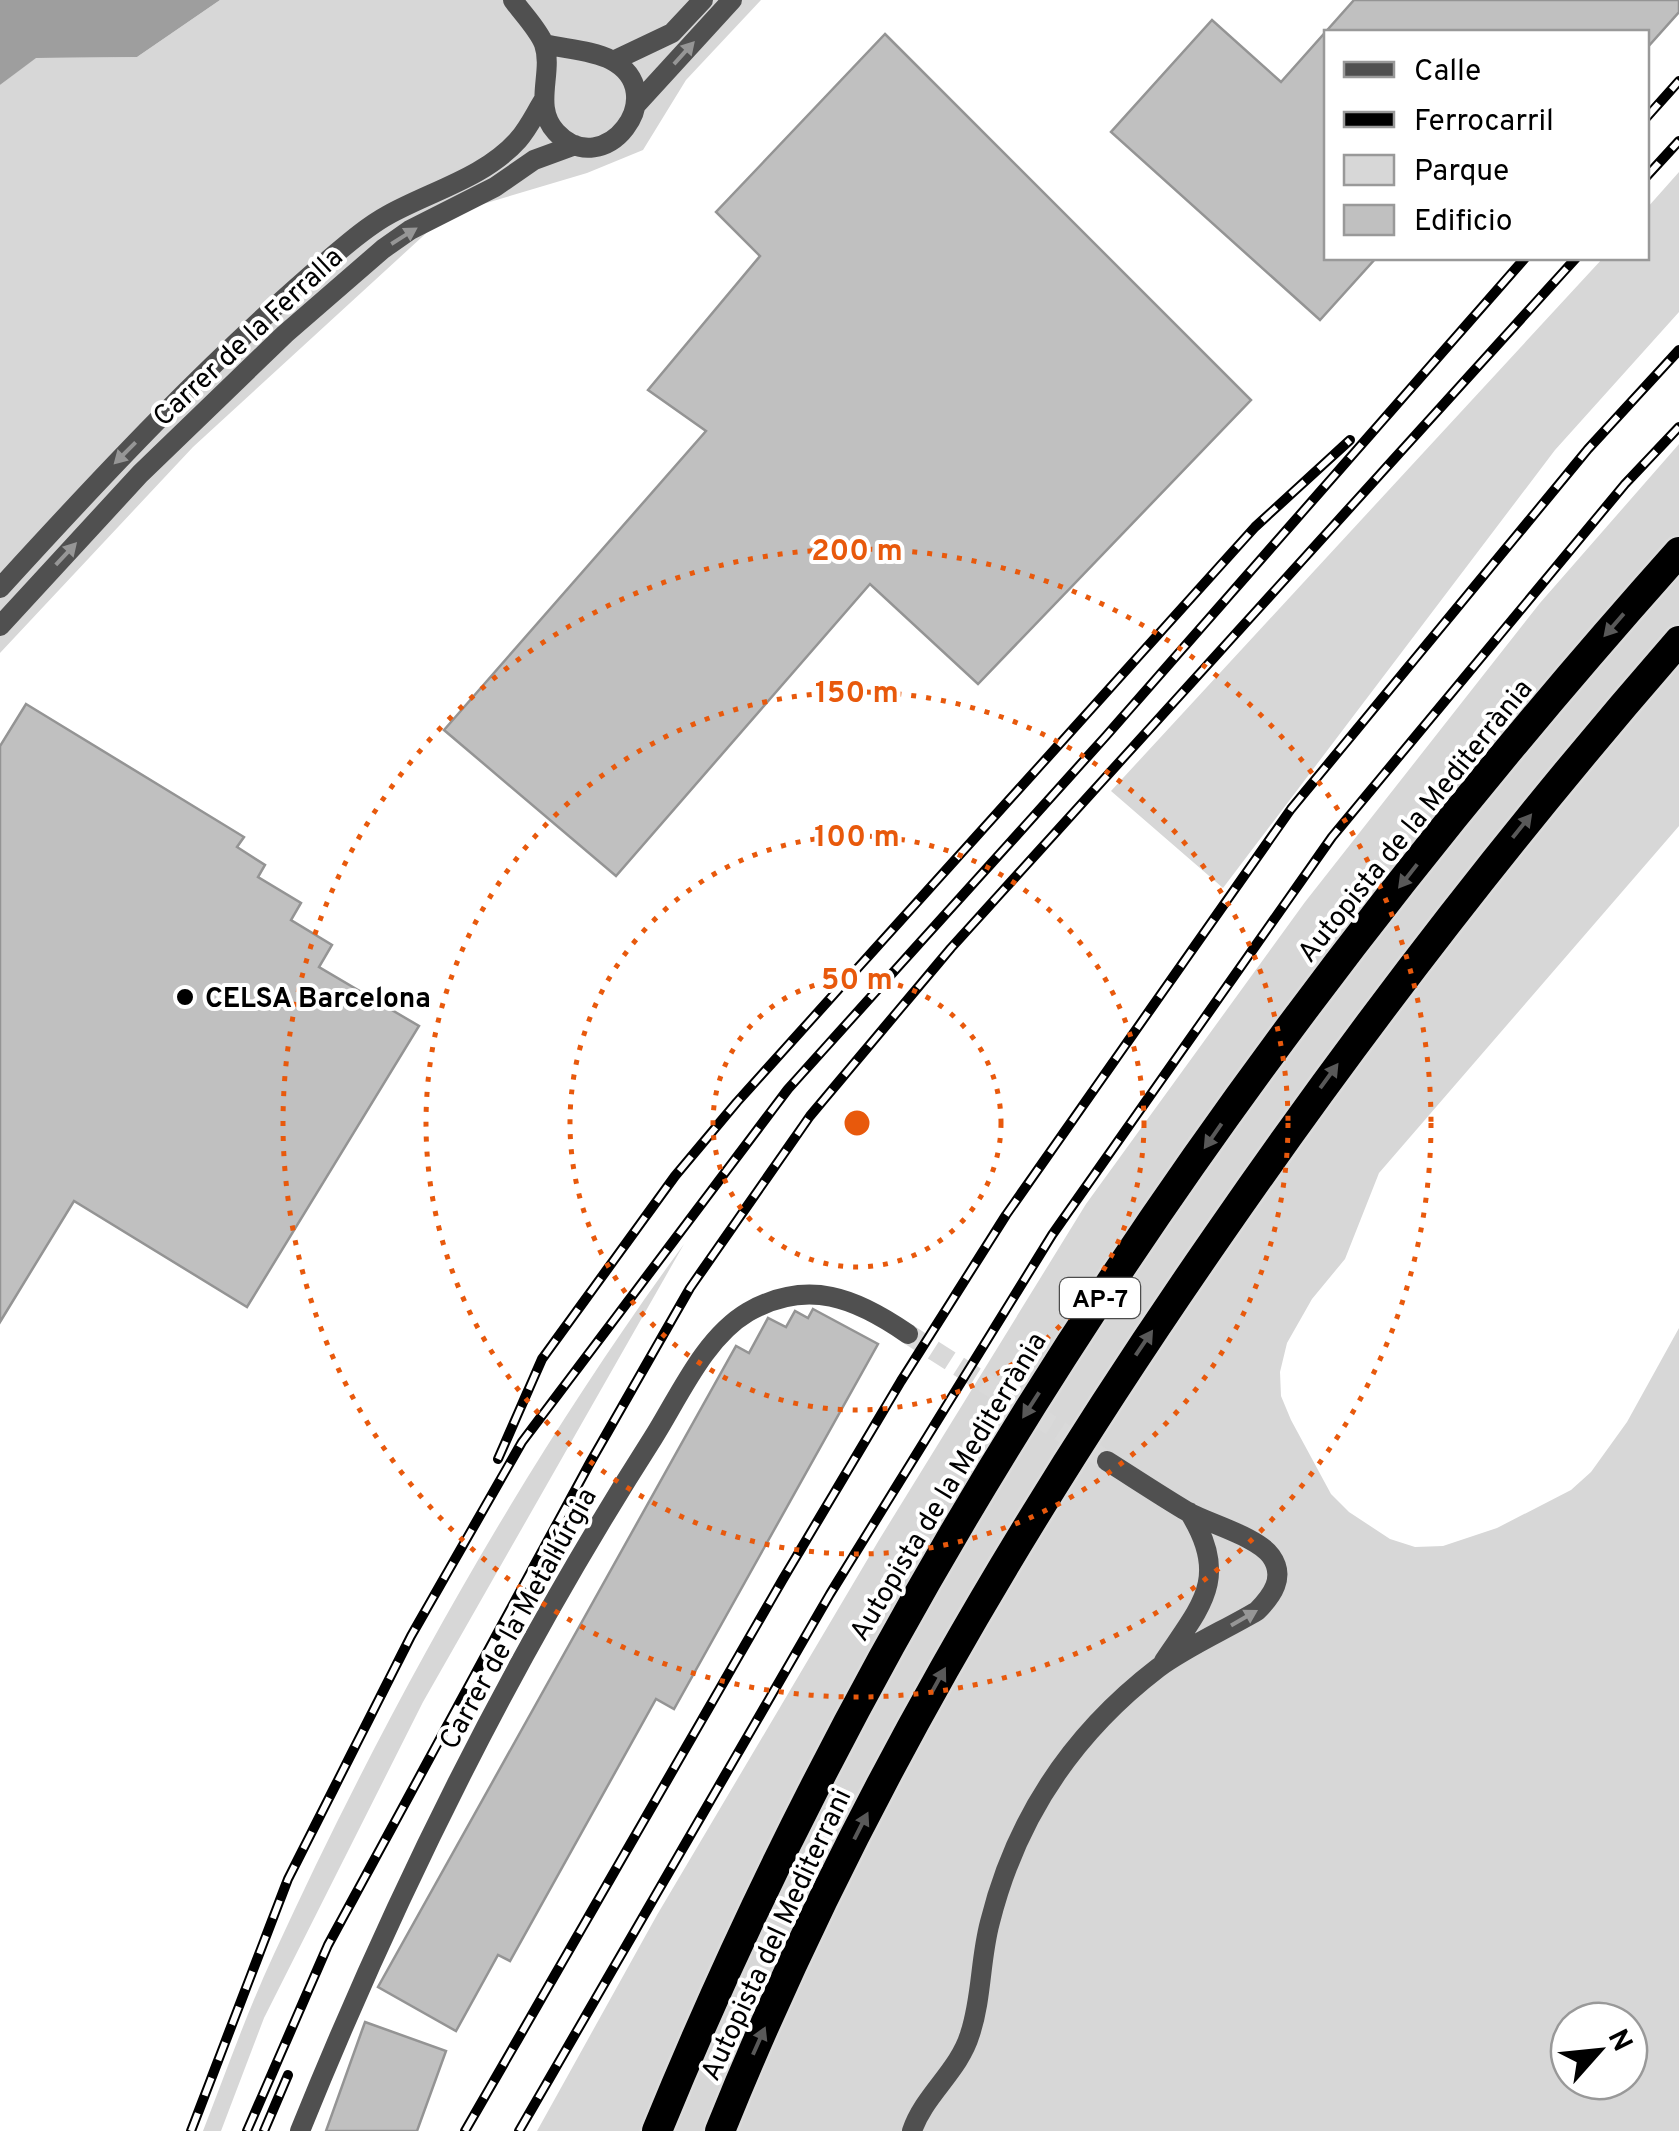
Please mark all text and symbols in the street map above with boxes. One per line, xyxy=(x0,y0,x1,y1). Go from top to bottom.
legend xyxy=(1324,30,1649,260)
one-way arrow xyxy=(672,41,694,66)
text: Calle xyxy=(1414,54,1481,91)
text: Ferrocarril xyxy=(1414,104,1554,141)
text: Parque xyxy=(1414,154,1509,191)
text: Edificio xyxy=(1414,204,1512,241)
one-way arrow xyxy=(390,227,417,245)
street label: Carrer de la Ferralla xyxy=(146,241,352,436)
one-way arrow xyxy=(114,441,138,465)
text: 200 m xyxy=(811,534,903,571)
one-way arrow xyxy=(54,543,77,567)
one-way arrow xyxy=(1604,612,1626,637)
street label: Autopista de la Mediterrània xyxy=(1291,673,1542,971)
text: 150 m xyxy=(815,676,899,713)
one-way arrow xyxy=(1511,814,1532,839)
text: 100 m xyxy=(814,820,900,857)
one-way arrow xyxy=(1398,863,1419,889)
text: 50 m xyxy=(821,963,893,1000)
place label: CELSA Barcelona xyxy=(205,982,431,1018)
marker: CELSA Barcelona xyxy=(174,986,196,1008)
one-way arrow xyxy=(1319,1063,1338,1090)
centre of rings xyxy=(839,1105,875,1141)
one-way arrow xyxy=(1204,1123,1223,1149)
road number: AP-7 xyxy=(1060,1278,1140,1318)
street label: Autopista de la Mediterrània xyxy=(843,1326,1056,1649)
one-way arrow xyxy=(1134,1330,1152,1357)
one-way arrow xyxy=(1023,1391,1041,1419)
street label: Carrer de la Metal·lúrgia xyxy=(433,1482,607,1757)
one-way arrow xyxy=(1230,1610,1258,1627)
one-way arrow xyxy=(930,1666,947,1695)
street label: Autopista del Mediterrani xyxy=(694,1783,861,2087)
one-way arrow xyxy=(852,1811,869,1840)
north arrow xyxy=(1549,2001,1649,2101)
text: N xyxy=(1598,2024,1639,2058)
one-way arrow xyxy=(751,2026,767,2056)

